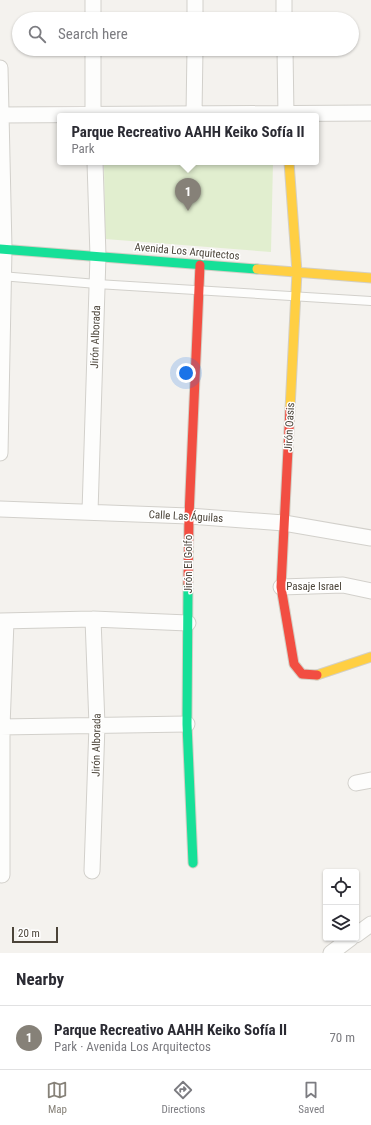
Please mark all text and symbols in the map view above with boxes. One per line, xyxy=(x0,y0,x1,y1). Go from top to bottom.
search box xyxy=(12,12,359,56)
icon: search xyxy=(26,23,48,45)
text: Search here xyxy=(58,25,128,43)
popup xyxy=(57,113,319,165)
text: Parque Recreativo AAHH Keiko Sofía II xyxy=(71,123,305,141)
text: Park xyxy=(71,141,95,156)
pin: 1 xyxy=(175,178,201,211)
street label: Avenida Los Arquitectos xyxy=(134,240,240,263)
street label: Jirón Alborada xyxy=(88,305,103,369)
your location xyxy=(176,363,196,383)
street label: Jirón Oasis xyxy=(282,402,297,452)
street label: Calle Las Águilas xyxy=(148,508,224,525)
street label: Jirón El Golfo xyxy=(182,534,195,593)
street label: Pasaje Israel xyxy=(286,580,342,593)
street label: Jirón Alborada xyxy=(89,713,104,777)
map controls xyxy=(323,869,359,941)
button: locate xyxy=(323,869,359,905)
button: layers xyxy=(323,905,359,941)
scale bar xyxy=(12,925,58,944)
text: 20 m xyxy=(18,927,40,940)
text: Nearby xyxy=(16,969,64,989)
text: Parque Recreativo AAHH Keiko Sofía II xyxy=(54,1021,287,1039)
text: 1 xyxy=(26,1030,32,1045)
text: 70 m xyxy=(329,1030,355,1045)
text: Park · Avenida Los Arquitectos xyxy=(54,1039,211,1054)
tab: Map xyxy=(46,1079,68,1116)
tab: Directions xyxy=(161,1079,205,1116)
tab: Saved xyxy=(298,1079,325,1116)

